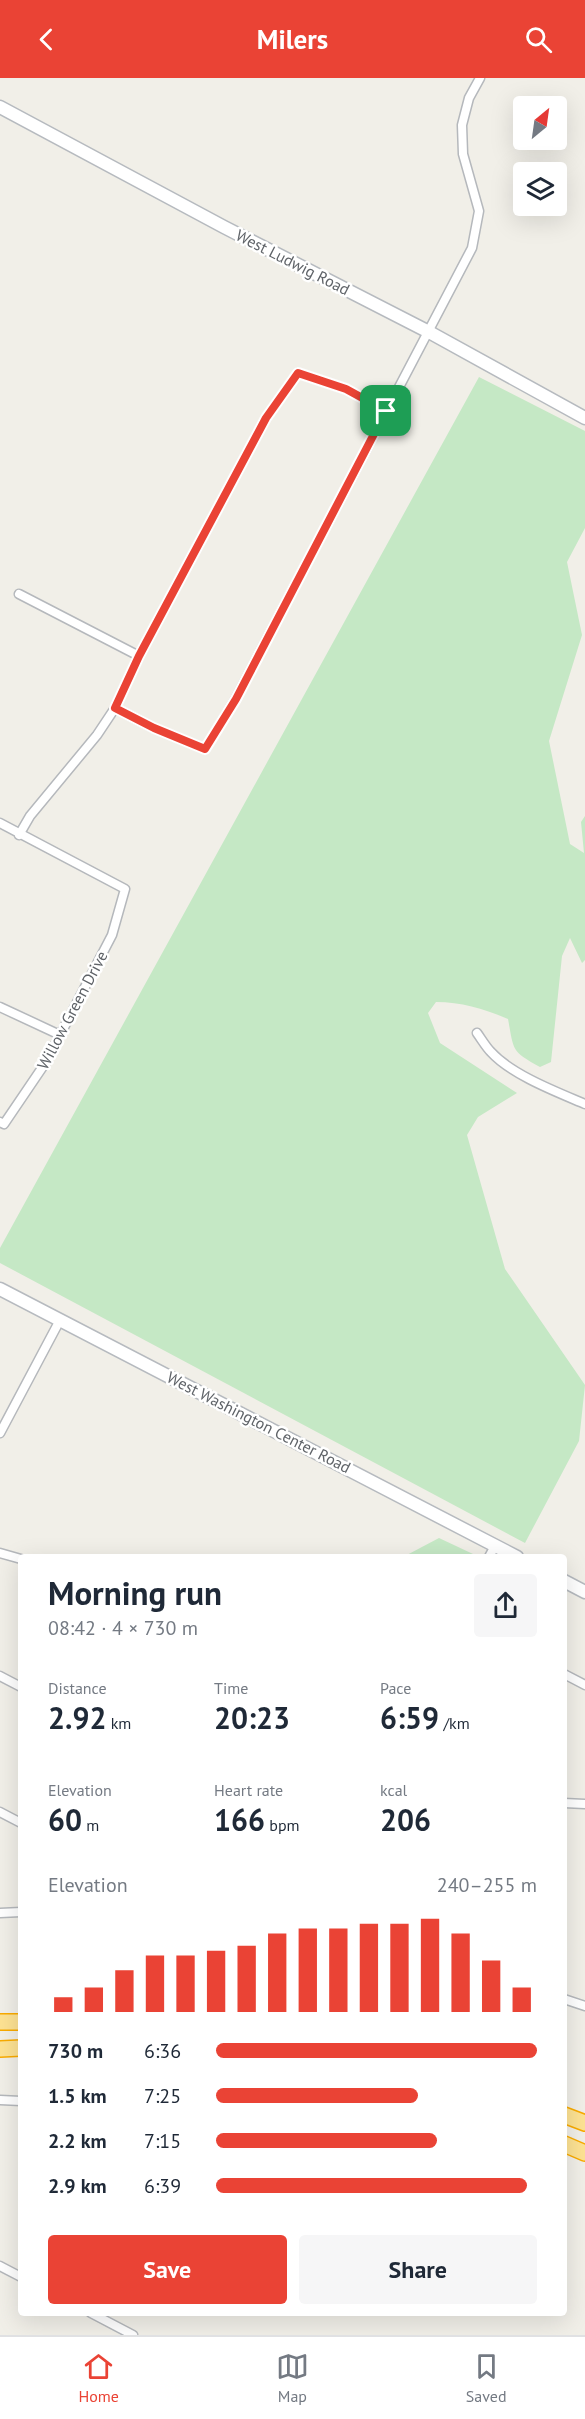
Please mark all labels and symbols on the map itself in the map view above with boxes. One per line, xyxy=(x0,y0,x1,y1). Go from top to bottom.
north arrow xyxy=(513,96,567,150)
street label: West Ludwig Road xyxy=(233,225,353,299)
pin xyxy=(360,385,411,436)
street label: Willow Green Drive xyxy=(32,947,112,1073)
street label: West Washington Center Road xyxy=(164,1367,354,1477)

